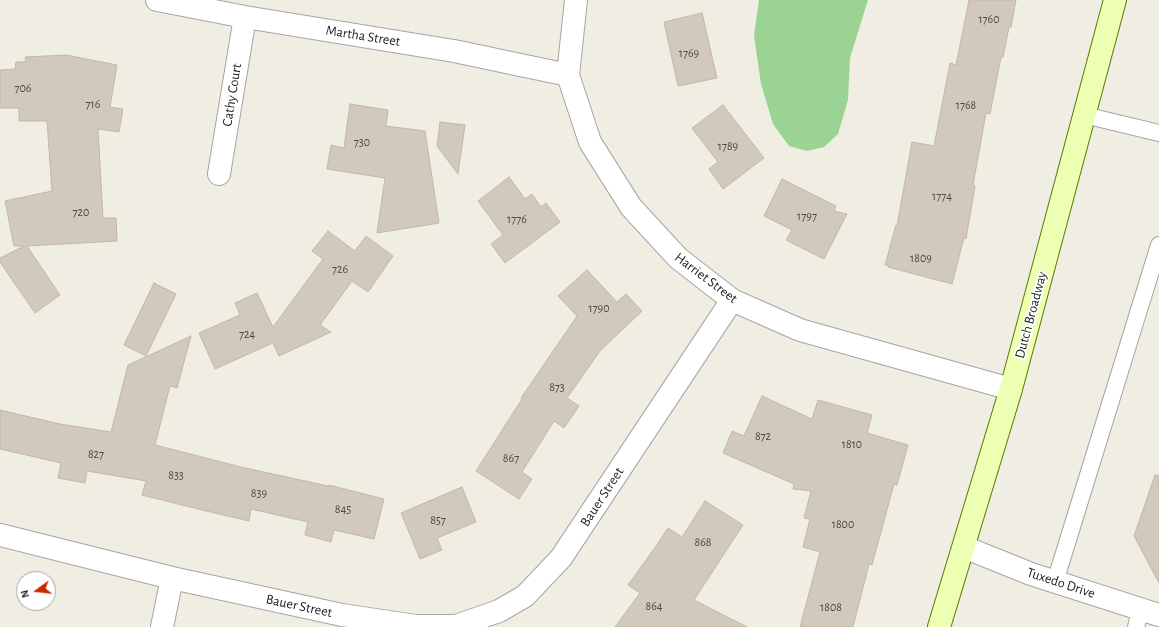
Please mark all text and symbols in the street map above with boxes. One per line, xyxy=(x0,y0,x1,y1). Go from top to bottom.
house number: 1760 xyxy=(978,12,1000,26)
street label: Martha Street xyxy=(325,22,401,50)
house number: 1769 xyxy=(679,46,699,60)
street label: Cathy Court xyxy=(219,62,245,128)
house number: 706 xyxy=(15,81,31,95)
house number: 716 xyxy=(86,97,100,111)
house number: 1768 xyxy=(956,98,976,112)
house number: 730 xyxy=(354,135,370,149)
house number: 1789 xyxy=(718,139,738,153)
house number: 1774 xyxy=(932,189,952,203)
house number: 720 xyxy=(73,205,89,219)
house number: 1797 xyxy=(797,209,817,223)
house number: 1776 xyxy=(507,212,527,226)
street label: Harriet Street xyxy=(671,249,741,307)
house number: 1809 xyxy=(910,251,932,265)
house number: 726 xyxy=(332,262,348,276)
street label: Dutch Broadway xyxy=(1011,270,1051,360)
house number: 1790 xyxy=(588,301,610,315)
house number: 724 xyxy=(239,327,255,341)
house number: 873 xyxy=(549,380,565,394)
house number: 872 xyxy=(755,429,771,443)
house number: 1810 xyxy=(842,437,862,451)
house number: 827 xyxy=(88,447,104,461)
house number: 867 xyxy=(503,451,519,465)
street label: Bauer Street xyxy=(577,464,627,530)
house number: 833 xyxy=(168,468,184,482)
house number: 839 xyxy=(251,486,267,500)
house number: 845 xyxy=(335,502,351,516)
house number: 857 xyxy=(430,513,446,527)
house number: 1800 xyxy=(832,517,854,531)
house number: 868 xyxy=(694,535,712,549)
street label: Tuxedo Drive xyxy=(1025,564,1097,602)
north arrow xyxy=(16,571,56,611)
text: N xyxy=(19,589,31,599)
street label: Bauer Street xyxy=(264,591,334,621)
house number: 864 xyxy=(645,599,663,613)
house number: 1808 xyxy=(820,600,842,614)

